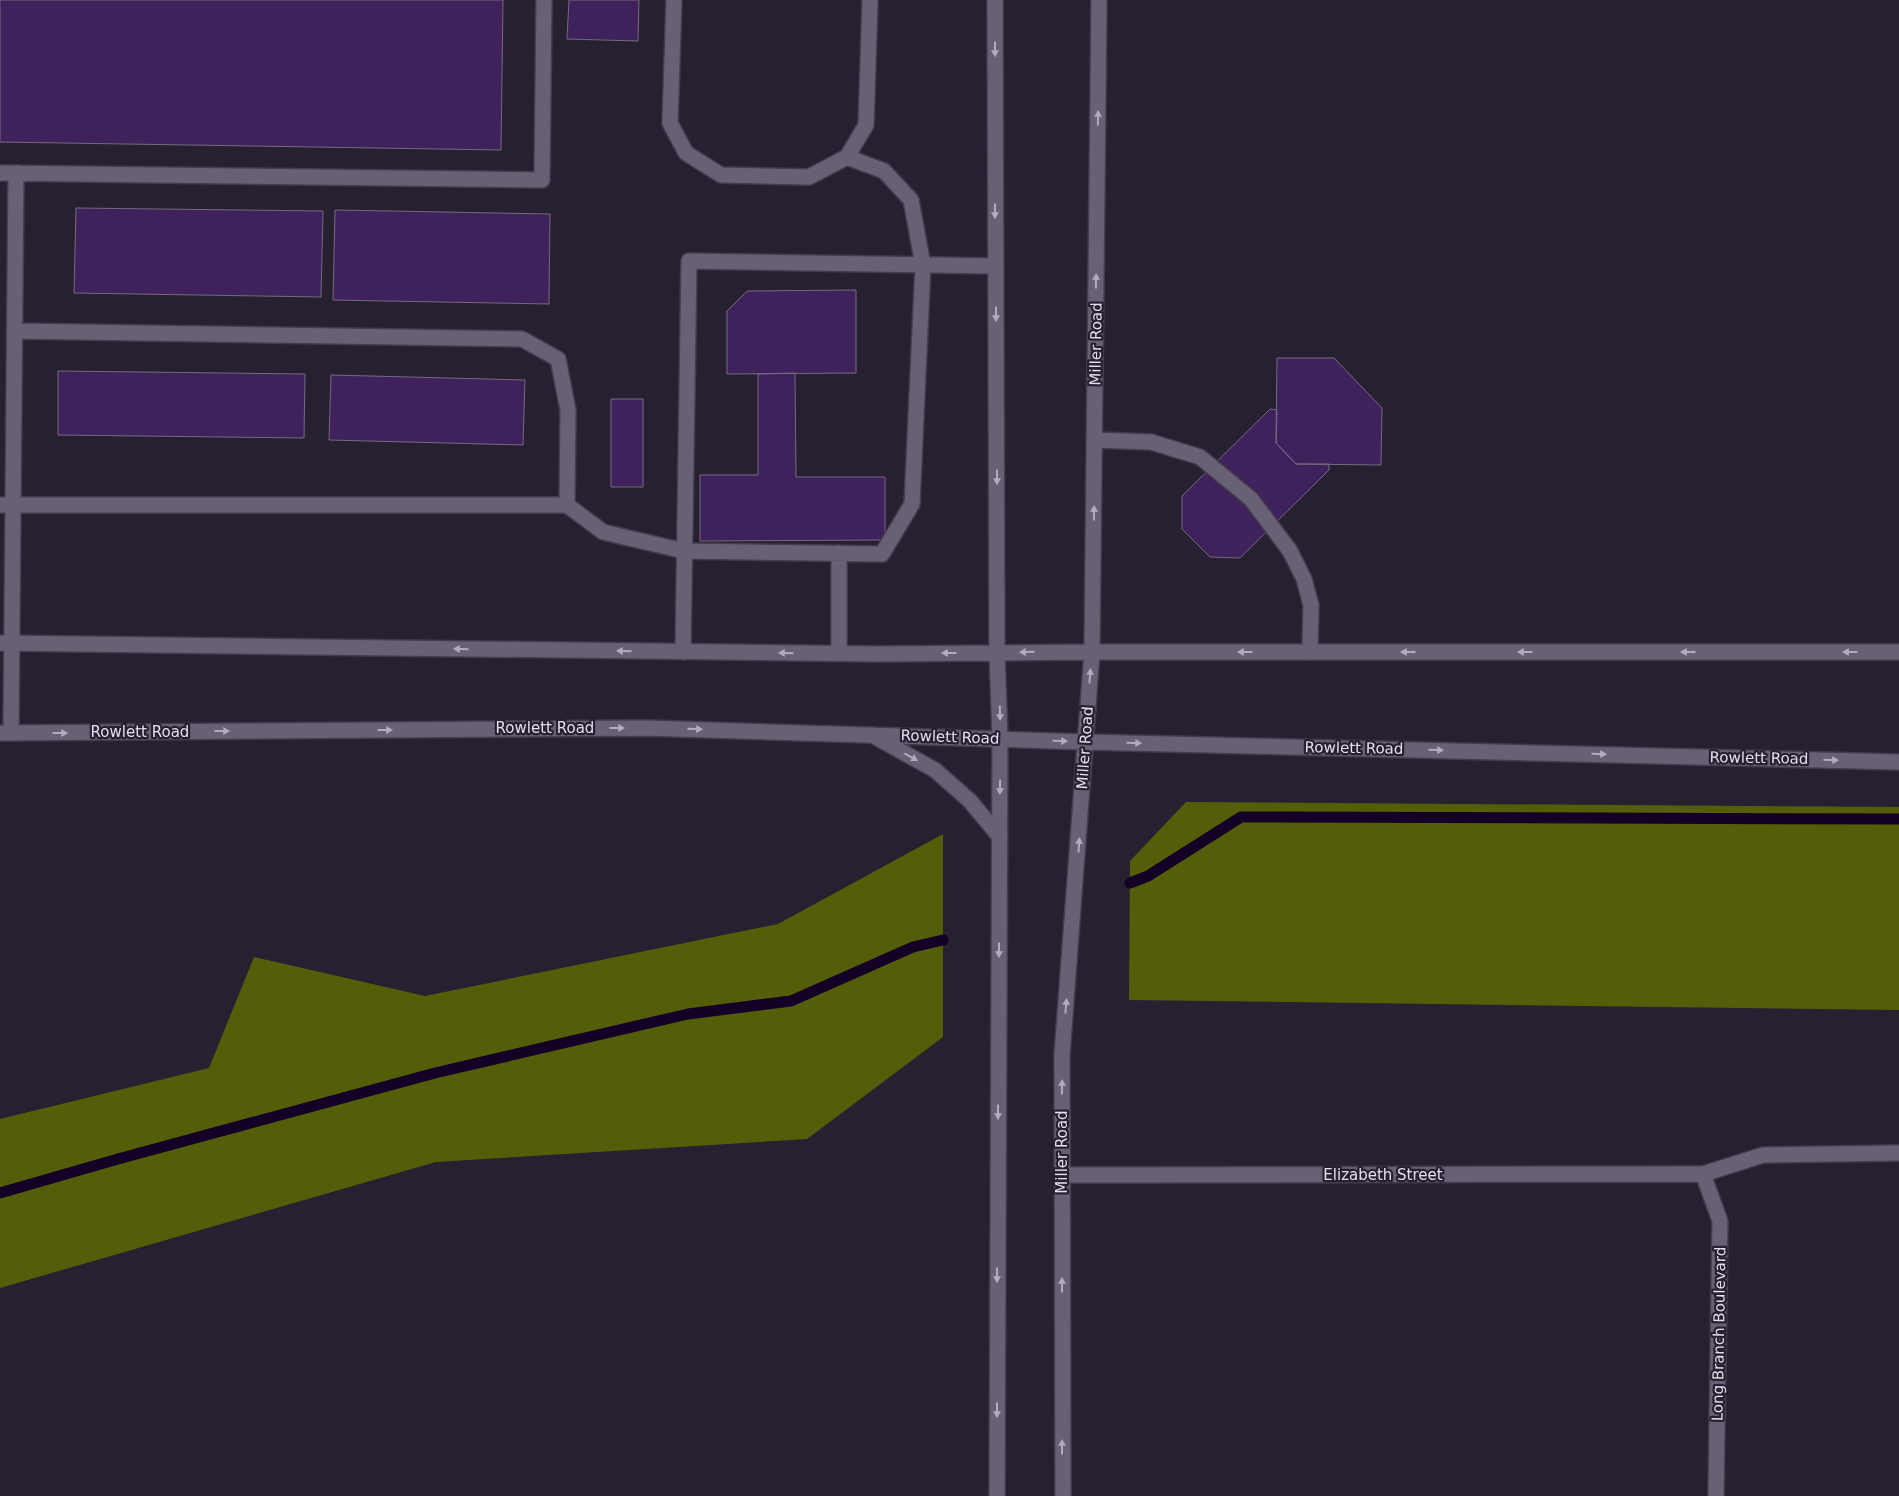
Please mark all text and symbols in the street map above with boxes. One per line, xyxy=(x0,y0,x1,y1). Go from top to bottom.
one-way arrow xyxy=(991,41,999,57)
one-way arrow xyxy=(1094,110,1102,126)
one-way arrow xyxy=(991,203,999,219)
one-way arrow xyxy=(1093,272,1101,288)
street label: Miller Road xyxy=(1086,302,1106,386)
one-way arrow xyxy=(992,307,1000,323)
one-way arrow xyxy=(993,469,1001,485)
one-way arrow xyxy=(1090,505,1098,521)
one-way arrow xyxy=(453,645,469,653)
one-way arrow xyxy=(615,647,631,655)
one-way arrow xyxy=(1237,648,1253,656)
one-way arrow xyxy=(1400,648,1416,656)
one-way arrow xyxy=(1517,648,1533,656)
one-way arrow xyxy=(1680,648,1696,656)
one-way arrow xyxy=(1842,648,1858,656)
one-way arrow xyxy=(778,649,794,657)
one-way arrow xyxy=(940,649,956,657)
one-way arrow xyxy=(1019,649,1035,657)
one-way arrow xyxy=(1087,667,1095,683)
one-way arrow xyxy=(996,705,1004,721)
street label: Miller Road xyxy=(1073,706,1097,790)
street label: Rowlett Road xyxy=(496,719,594,737)
street label: Rowlett Road xyxy=(91,723,189,741)
one-way arrow xyxy=(609,724,625,732)
one-way arrow xyxy=(687,725,703,733)
one-way arrow xyxy=(377,726,393,734)
street label: Rowlett Road xyxy=(900,726,1000,748)
one-way arrow xyxy=(214,727,230,735)
one-way arrow xyxy=(52,729,68,737)
one-way arrow xyxy=(1053,737,1069,745)
street label: Rowlett Road xyxy=(1304,738,1404,758)
one-way arrow xyxy=(1126,739,1142,747)
one-way arrow xyxy=(1429,747,1445,755)
street label: Rowlett Road xyxy=(1709,748,1809,768)
one-way arrow xyxy=(1591,751,1607,759)
one-way arrow xyxy=(904,753,918,761)
one-way arrow xyxy=(1824,756,1840,764)
one-way arrow xyxy=(996,779,1004,795)
one-way arrow xyxy=(1076,836,1084,852)
one-way arrow xyxy=(995,942,1003,958)
one-way arrow xyxy=(1063,998,1071,1014)
one-way arrow xyxy=(1058,1079,1066,1095)
one-way arrow xyxy=(994,1104,1002,1120)
street label: Miller Road xyxy=(1053,1110,1071,1194)
street label: Elizabeth Street xyxy=(1323,1166,1443,1184)
street label: Long Branch Boulevard xyxy=(1708,1247,1730,1421)
one-way arrow xyxy=(993,1267,1001,1283)
one-way arrow xyxy=(1058,1277,1066,1293)
one-way arrow xyxy=(993,1402,1001,1418)
one-way arrow xyxy=(1058,1439,1066,1455)

